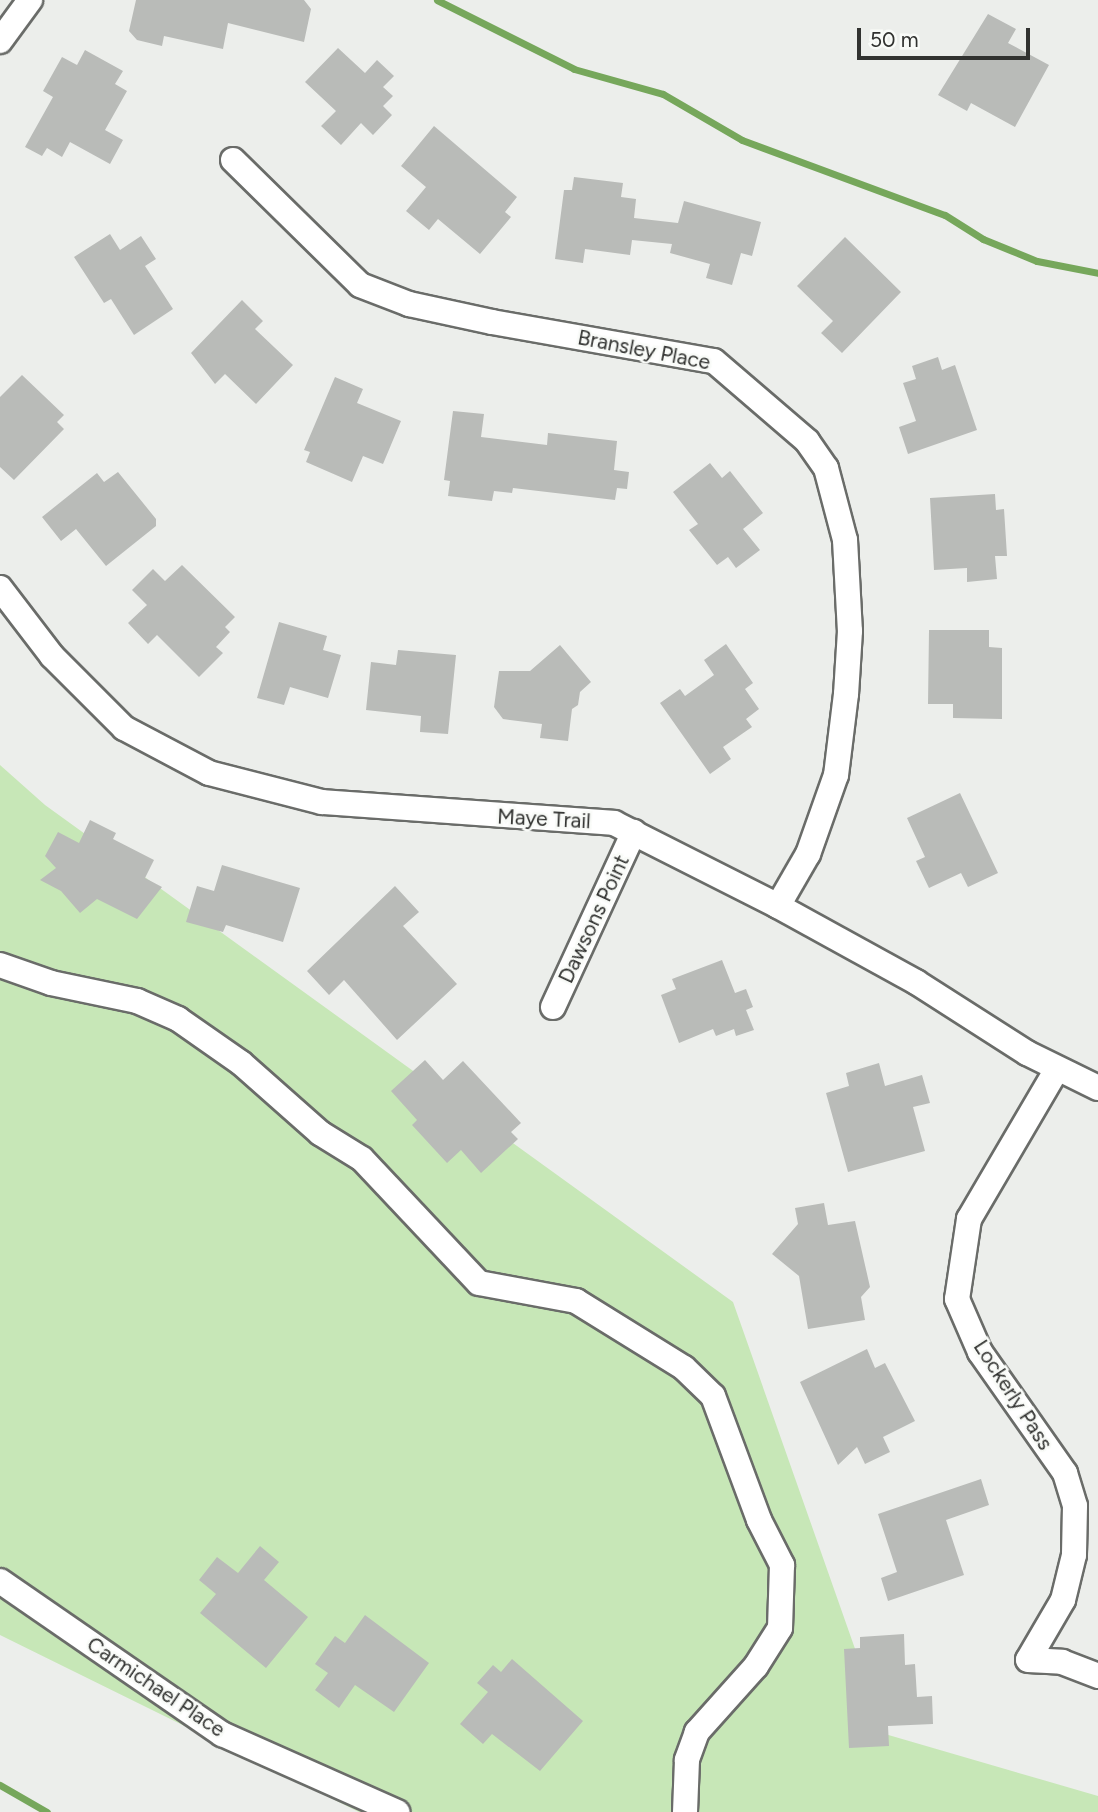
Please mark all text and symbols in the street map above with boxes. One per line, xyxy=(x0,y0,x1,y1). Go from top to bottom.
scale bar xyxy=(860,14,1033,58)
text: 50 m xyxy=(870,27,919,52)
street label: Bransley Place xyxy=(576,325,712,375)
street label: Maye Trail xyxy=(497,804,591,834)
street label: Dawsons Point xyxy=(553,851,635,987)
street label: Lockerly Pass xyxy=(968,1335,1058,1455)
street label: Carmichael Place xyxy=(82,1632,230,1742)

